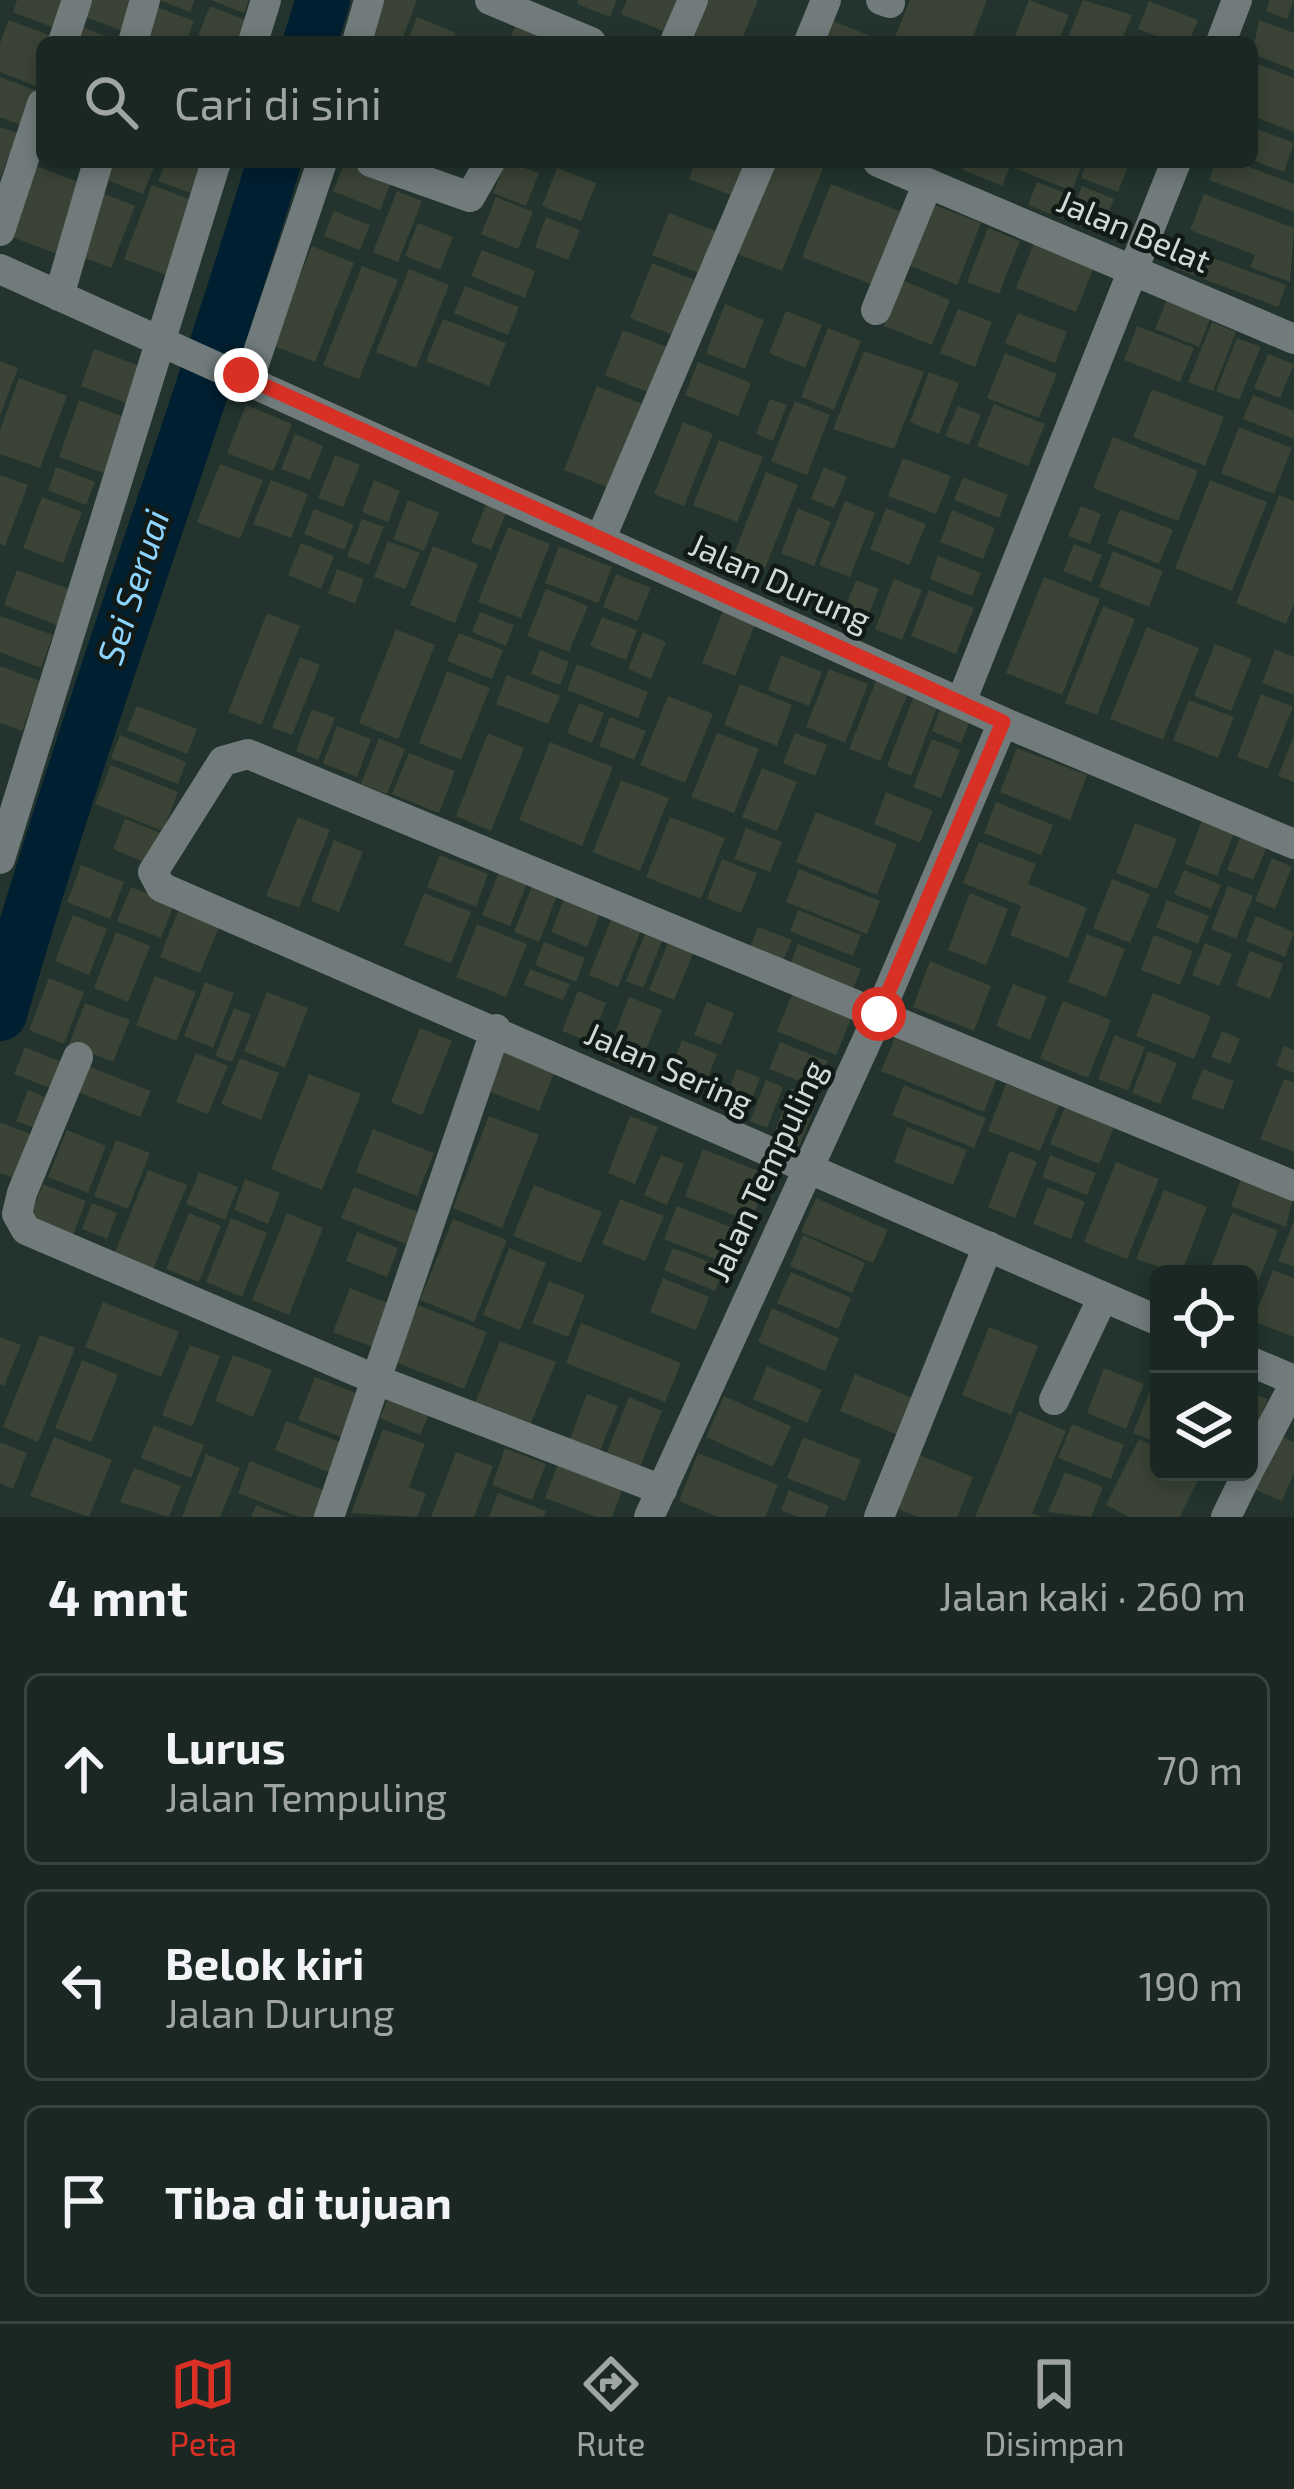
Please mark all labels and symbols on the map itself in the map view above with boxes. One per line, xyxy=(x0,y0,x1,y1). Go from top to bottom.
street label: Jalan Belat xyxy=(1052,180,1217,280)
route end xyxy=(214,348,268,402)
water label: Sei Seruai xyxy=(86,504,177,669)
street label: Jalan Durung xyxy=(684,523,877,639)
route start xyxy=(852,987,906,1041)
street label: Jalan Sering xyxy=(579,1012,759,1122)
street label: Jalan Tempuling xyxy=(697,1054,834,1287)

